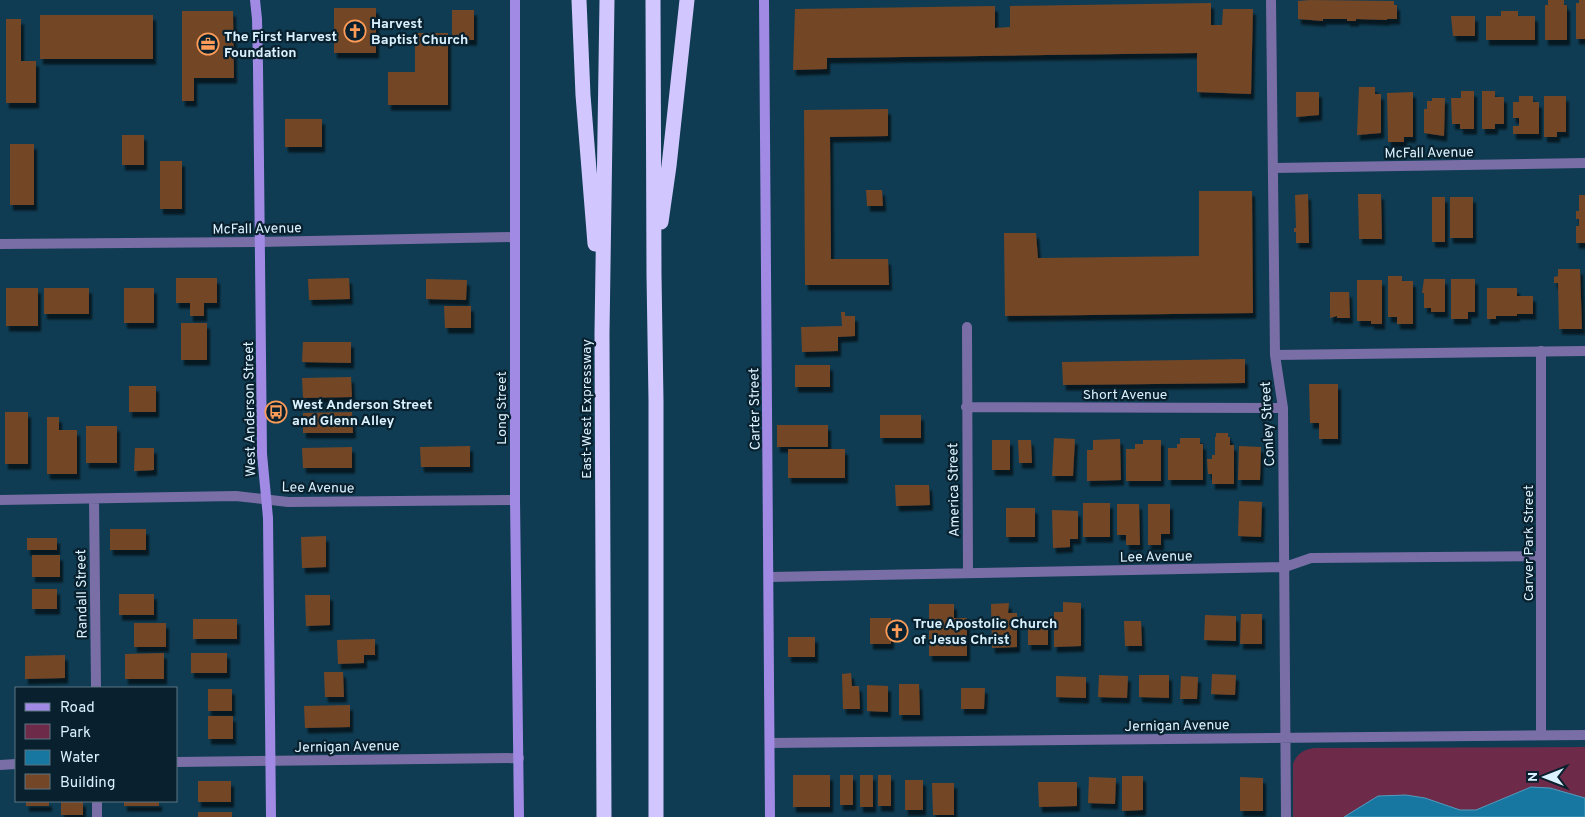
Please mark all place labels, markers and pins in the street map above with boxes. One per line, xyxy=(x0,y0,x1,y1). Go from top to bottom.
place label: Harvest Baptist Church xyxy=(371,16,468,49)
church icon: Harvest Baptist Church xyxy=(343,19,367,43)
place label: The First Harvest Foundation xyxy=(224,29,337,62)
office icon: The First Harvest Foundation xyxy=(196,32,220,56)
place label: West Anderson Street and Glenn Alley xyxy=(292,397,433,430)
bus stop icon: West Anderson Street and Glenn Alley xyxy=(264,400,288,424)
place label: True Apostolic Church of Jesus Christ xyxy=(913,616,1057,649)
church icon: True Apostolic Church of Jesus Christ xyxy=(885,619,909,643)

